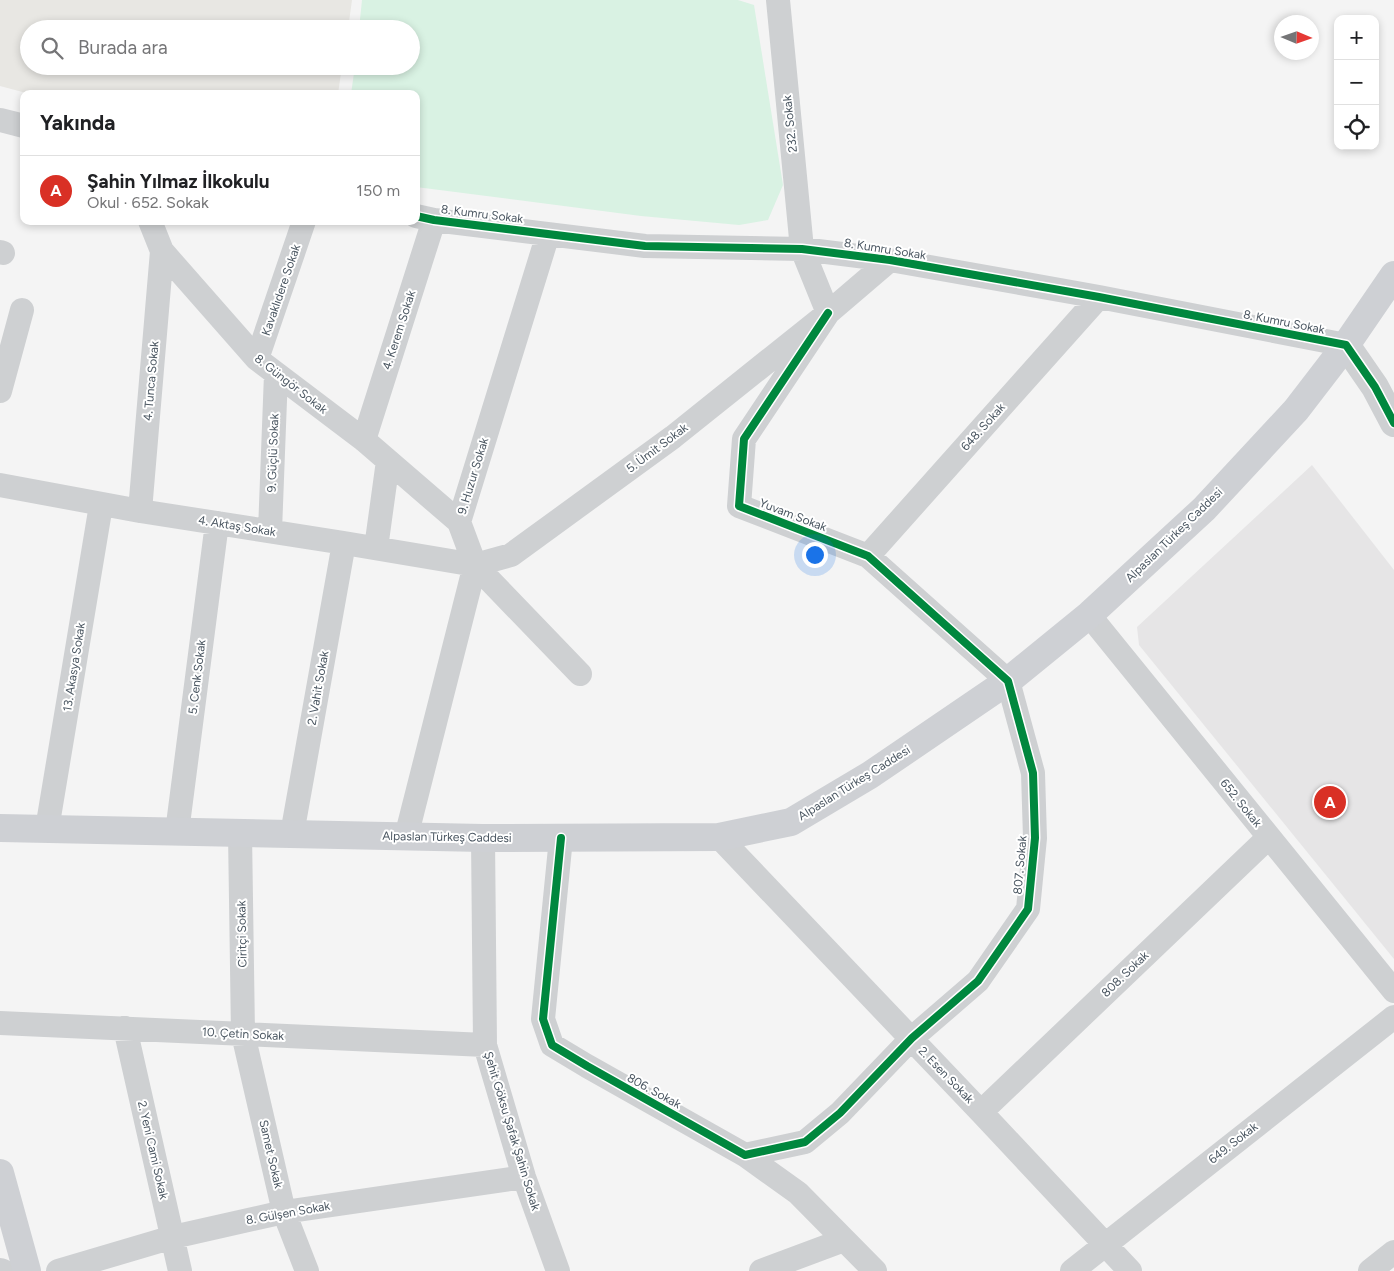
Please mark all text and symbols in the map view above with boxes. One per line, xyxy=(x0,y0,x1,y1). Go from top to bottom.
north arrow xyxy=(1274,15,1319,60)
map controls xyxy=(1334,15,1379,150)
button: + xyxy=(1334,15,1379,60)
search box xyxy=(20,20,420,75)
icon: search xyxy=(38,34,66,62)
text: Burada ara xyxy=(78,36,168,59)
button: − xyxy=(1334,60,1379,105)
street label: 232. Sokak xyxy=(780,95,800,153)
button: locate xyxy=(1334,105,1379,150)
text: Yakında xyxy=(40,110,115,135)
text: Şahin Yılmaz İlkokulu xyxy=(87,170,269,193)
text: A xyxy=(50,181,62,200)
text: 150 m xyxy=(356,181,400,200)
text: Okul · 652. Sokak xyxy=(87,193,209,212)
street label: 8. Kumru Sokak xyxy=(440,202,524,226)
street label: 8. Kumru Sokak xyxy=(843,236,927,262)
street label: Kavaklıdere Sokak xyxy=(259,242,303,338)
street label: 4. Kerem Sokak xyxy=(380,288,418,371)
street label: 8. Kumru Sokak xyxy=(1242,307,1326,337)
street label: 4. Tunca Sokak xyxy=(141,340,161,421)
street label: 8. Güngör Sokak xyxy=(252,351,330,417)
street label: 648. Sokak xyxy=(958,400,1008,454)
street label: 9. Güçlü Sokak xyxy=(265,413,281,493)
street label: 5. Ümit Sokak xyxy=(624,420,691,476)
street label: 9. Huzur Sokak xyxy=(455,436,491,516)
street label: Alpaslan Türkeş Caddesi xyxy=(1123,485,1225,585)
street label: Yuvam Sokak xyxy=(757,496,829,534)
street label: 4. Aktaş Sokak xyxy=(197,513,277,539)
your location xyxy=(802,542,828,568)
street label: 13. Akasya Sokak xyxy=(60,621,88,712)
street label: 5. Cenk Sokak xyxy=(185,639,209,715)
street label: 2. Vahit Sokak xyxy=(305,650,331,726)
street label: Alpaslan Türkeş Caddesi xyxy=(795,743,913,823)
street label: 652. Sokak xyxy=(1217,776,1265,830)
pin: A xyxy=(1314,783,1346,821)
street label: Alpaslan Türkeş Caddesi xyxy=(382,829,512,845)
street label: 807. Sokak xyxy=(1010,835,1030,895)
street label: Ciritçi Sokak xyxy=(234,900,250,968)
street label: 808. Sokak xyxy=(1099,948,1152,1000)
street label: 10. Çetin Sokak xyxy=(202,1025,285,1043)
street label: 2. Esen Sokak xyxy=(916,1044,977,1106)
street label: Şehit Göksu Şafak Şahin Sokak xyxy=(481,1050,543,1212)
street label: 806. Sokak xyxy=(625,1071,683,1112)
street label: 2. Yeni Cami Sokak xyxy=(135,1100,171,1201)
street label: Samet Sokak xyxy=(256,1118,286,1190)
street label: 649. Sokak xyxy=(1206,1119,1260,1167)
street label: 8. Gülşen Sokak xyxy=(245,1199,331,1227)

